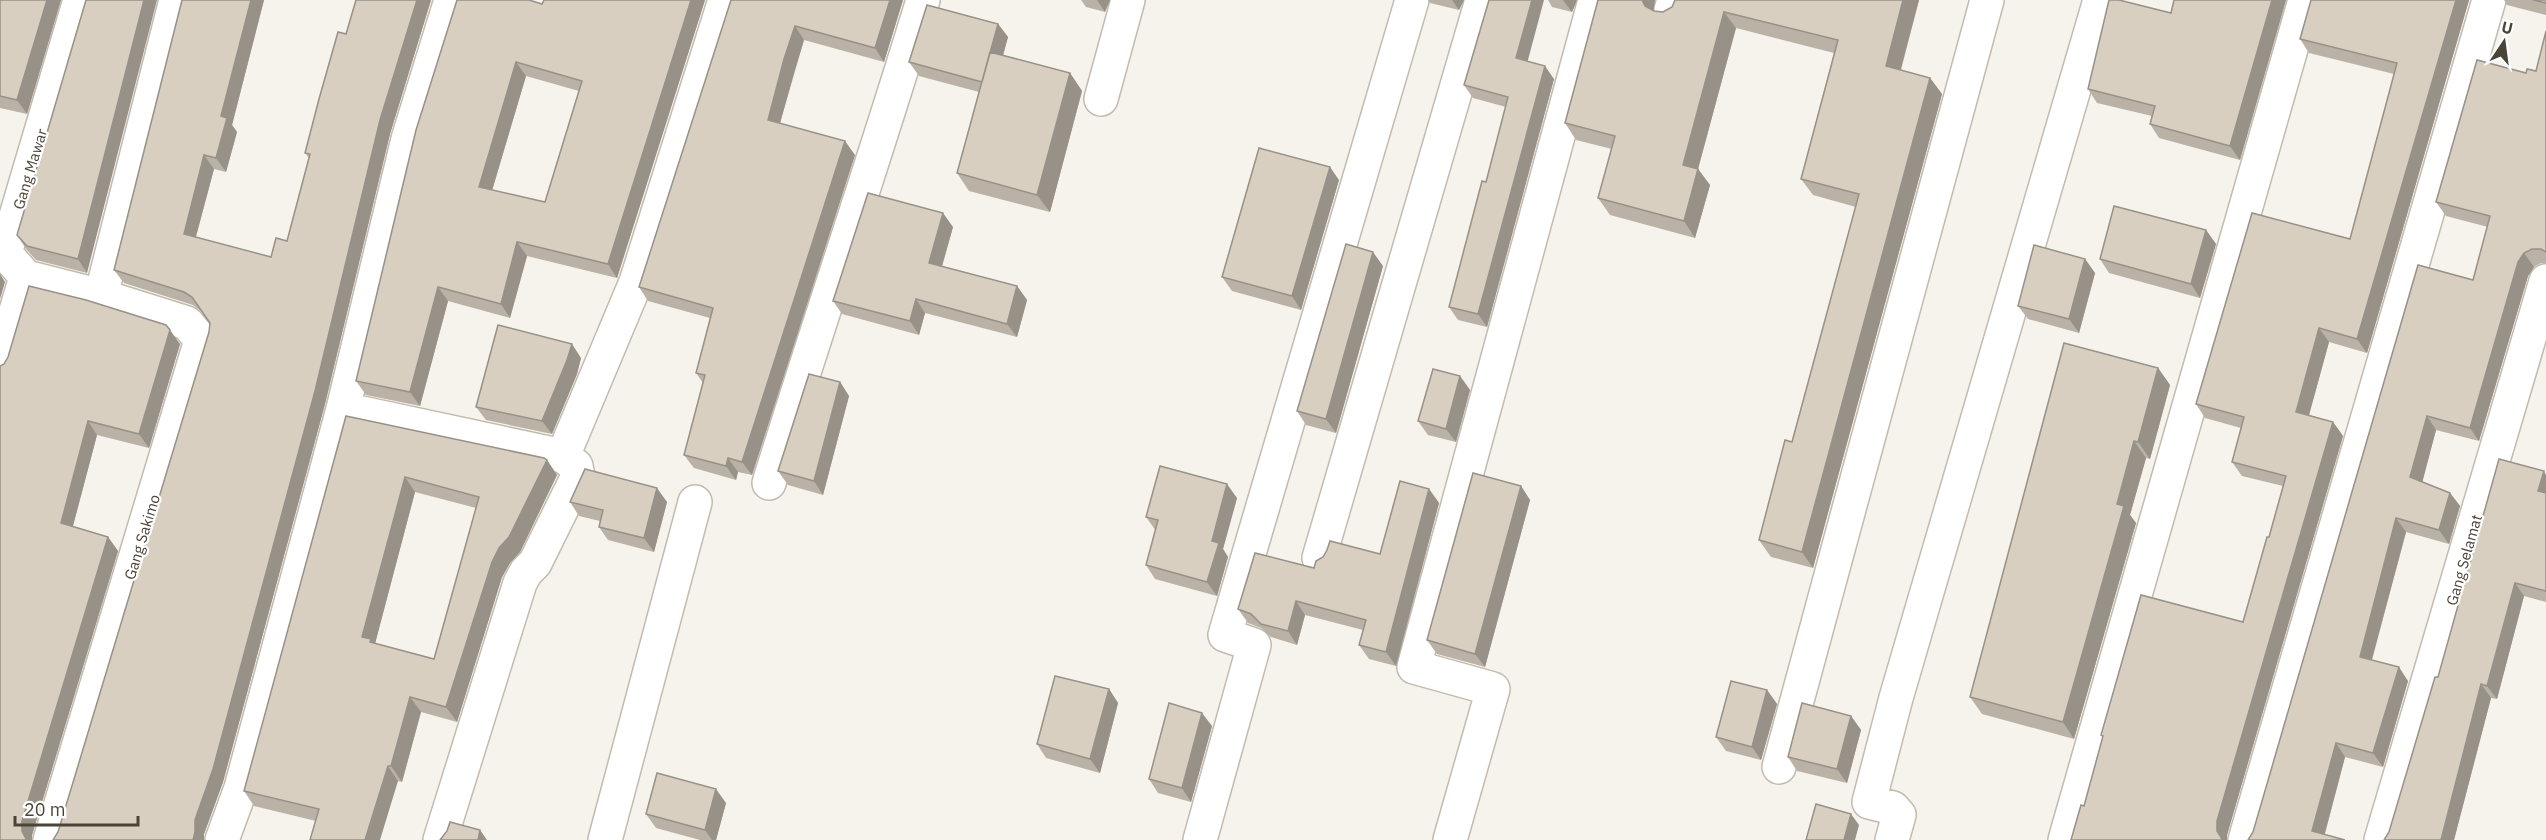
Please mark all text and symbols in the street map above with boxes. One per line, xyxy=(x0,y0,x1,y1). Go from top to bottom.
north arrow xyxy=(2474,12,2534,72)
text: U xyxy=(2500,16,2515,38)
street label: Gang Mawar xyxy=(9,126,51,212)
street label: Gang Sakimo xyxy=(120,492,164,582)
street label: Gang Selamat xyxy=(2442,512,2486,608)
scale bar xyxy=(15,789,138,827)
text: 20 m xyxy=(24,798,66,821)

